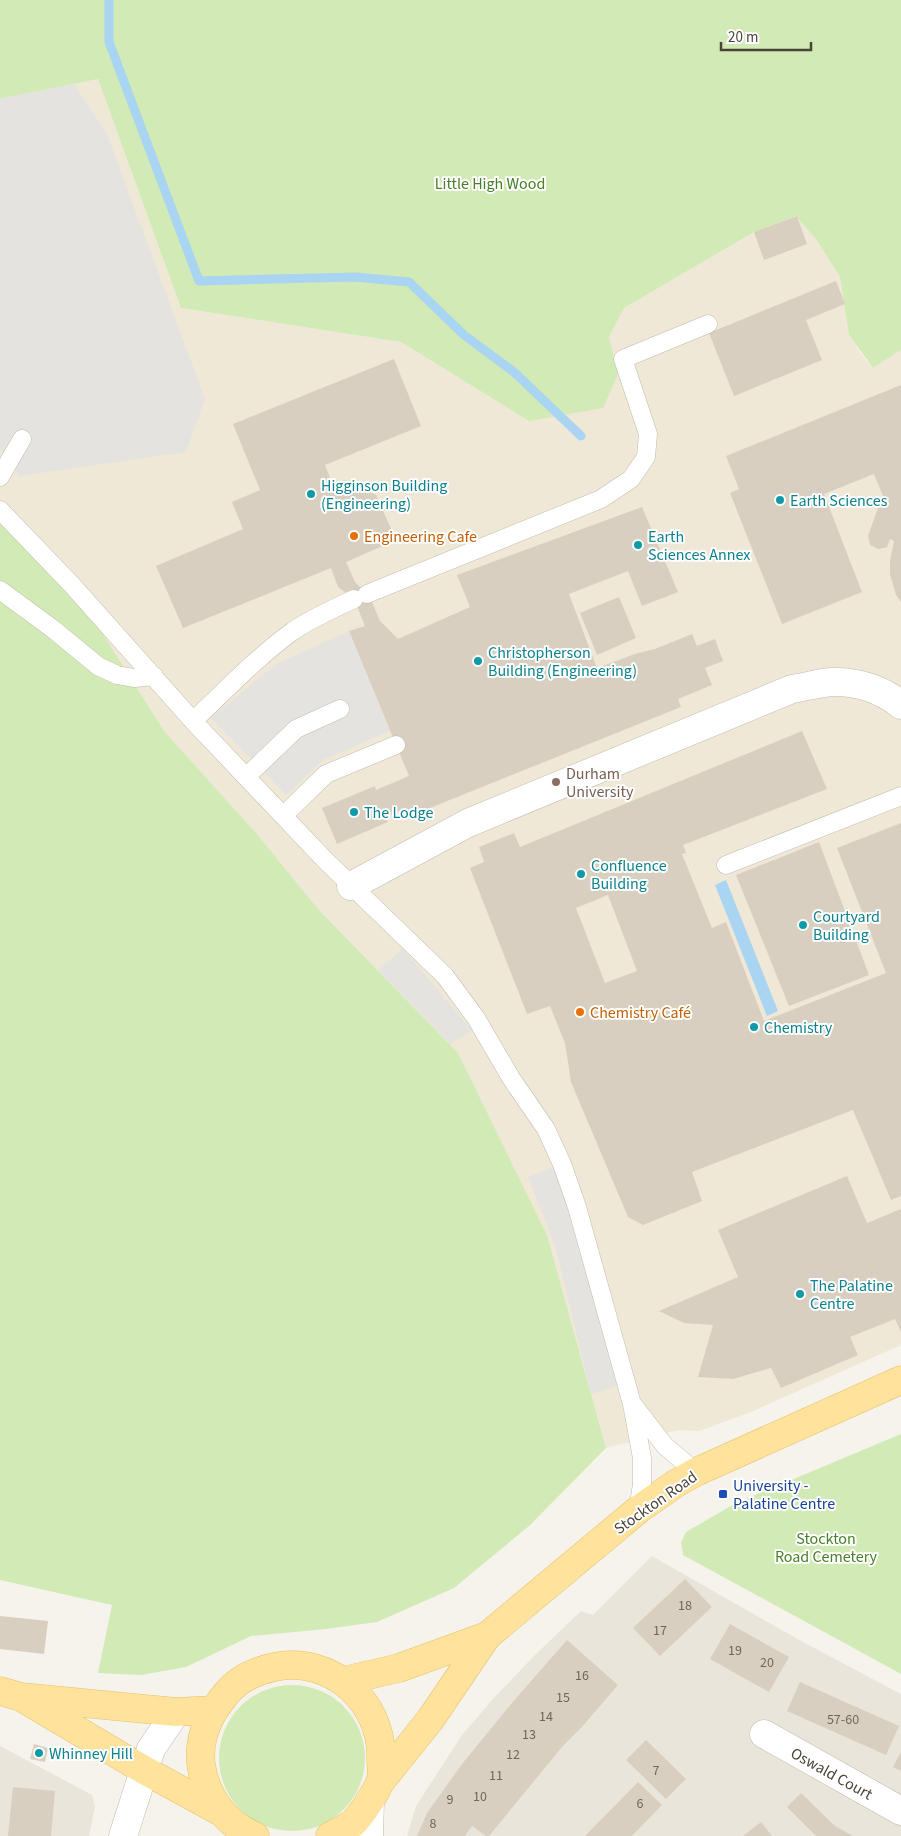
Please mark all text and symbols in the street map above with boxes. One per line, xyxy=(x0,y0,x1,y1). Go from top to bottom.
scale bar xyxy=(721,20,811,52)
text: 20 m xyxy=(728,27,758,48)
park label: Little High Wood xyxy=(435,173,545,195)
place label: Higginson Building (Engineering) xyxy=(321,475,447,515)
marker: Higginson Building (Engineering) xyxy=(305,488,317,500)
place label: Earth Sciences xyxy=(790,490,888,512)
marker: Earth Sciences xyxy=(774,494,786,506)
place label: Engineering Cafe xyxy=(364,526,477,548)
place label: Earth Sciences Annex xyxy=(648,526,750,566)
marker: Engineering Cafe xyxy=(348,530,360,542)
marker: Earth Sciences Annex xyxy=(632,539,644,551)
place label: Christopherson Building (Engineering) xyxy=(488,642,637,682)
marker: Christopherson Building (Engineering) xyxy=(472,655,484,667)
place label: Durham University xyxy=(566,763,634,803)
marker: Durham University xyxy=(550,776,562,788)
place label: The Lodge xyxy=(364,802,433,824)
marker: The Lodge xyxy=(348,806,360,818)
place label: Confluence Building xyxy=(591,855,667,895)
marker: Confluence Building xyxy=(575,868,587,880)
place label: Courtyard Building xyxy=(813,906,880,946)
marker: Courtyard Building xyxy=(797,919,809,931)
place label: Chemistry Café xyxy=(590,1002,691,1024)
marker: Chemistry Café xyxy=(574,1006,586,1018)
place label: Chemistry xyxy=(764,1017,833,1039)
marker: Chemistry xyxy=(748,1021,760,1033)
place label: The Palatine Centre xyxy=(810,1275,893,1315)
marker: The Palatine Centre xyxy=(794,1288,806,1300)
street label: Stockton Road xyxy=(610,1466,702,1540)
place label: University - Palatine Centre xyxy=(733,1475,835,1515)
marker: University - Palatine Centre xyxy=(717,1488,729,1500)
park label: Stockton Road Cemetery xyxy=(775,1528,878,1568)
house number: 18 xyxy=(678,1596,692,1616)
house number: 17 xyxy=(653,1621,667,1641)
house number: 19 xyxy=(728,1641,742,1661)
house number: 20 xyxy=(760,1653,774,1673)
house number: 16 xyxy=(575,1666,589,1686)
house number: 15 xyxy=(556,1688,570,1708)
house number: 14 xyxy=(539,1707,553,1727)
house number: 57-60 xyxy=(827,1710,859,1730)
house number: 13 xyxy=(522,1725,536,1745)
street label: Oswald Court xyxy=(787,1742,877,1806)
place label: Whinney Hill xyxy=(49,1743,133,1765)
house number: 12 xyxy=(506,1745,520,1765)
marker: Whinney Hill xyxy=(33,1747,45,1759)
house number: 7 xyxy=(653,1761,660,1781)
house number: 11 xyxy=(489,1766,503,1786)
house number: 10 xyxy=(473,1787,487,1807)
house number: 9 xyxy=(447,1790,454,1810)
house number: 6 xyxy=(637,1794,644,1814)
house number: 8 xyxy=(430,1814,437,1834)

